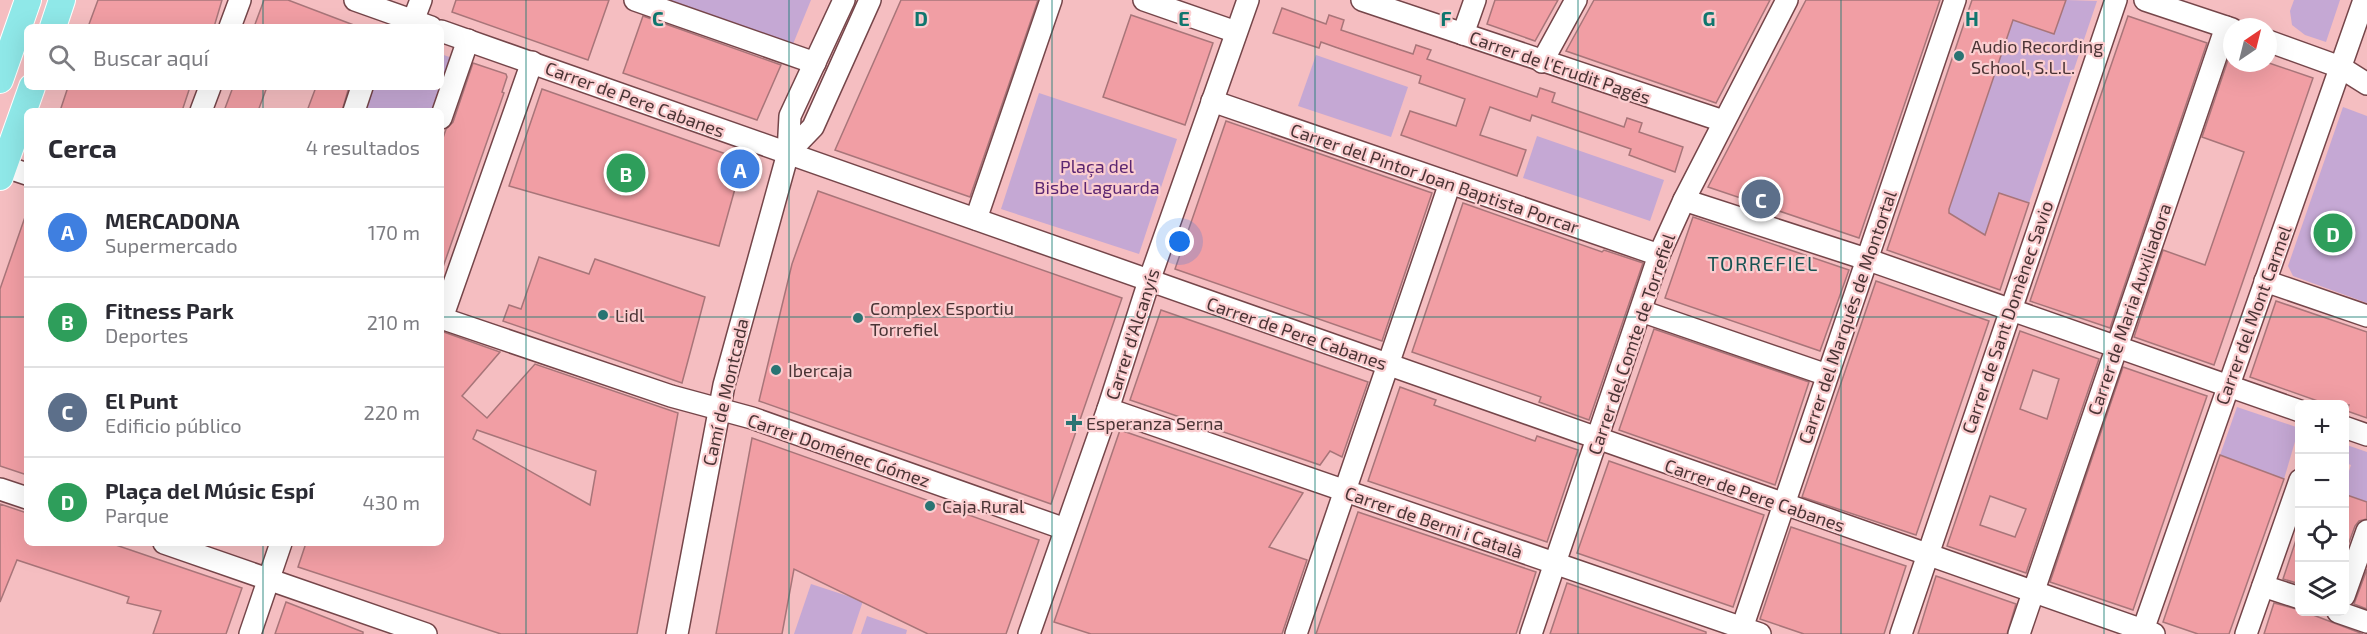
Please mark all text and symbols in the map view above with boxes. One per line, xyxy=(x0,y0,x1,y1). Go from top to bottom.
text: C xyxy=(652,6,664,30)
text: D xyxy=(914,6,928,30)
text: E xyxy=(1178,6,1190,30)
text: F xyxy=(1440,6,1452,30)
text: G xyxy=(1703,6,1715,30)
text: H xyxy=(1965,6,1979,30)
north arrow xyxy=(2223,18,2277,72)
search box xyxy=(24,24,444,90)
street label: Carrer de l'Erudit Pagés xyxy=(1467,26,1653,108)
place label: Audio Recording School, S.L.L. xyxy=(1971,35,2103,78)
icon: search xyxy=(45,41,78,74)
text: Buscar aquí xyxy=(93,44,209,70)
marker: Audio Recording School, S.L.L. xyxy=(1952,49,1966,63)
street label: Carrer de Pere Cabanes xyxy=(542,56,728,142)
street label: Carrer del Pintor Joan Baptista Porcar xyxy=(1288,118,1582,238)
text: Cerca xyxy=(48,132,117,163)
text: 4 resultados xyxy=(306,135,420,159)
pin: A xyxy=(720,146,760,192)
pin: B xyxy=(606,150,646,195)
park label: Plaça del Bisbe Laguarda xyxy=(1034,155,1160,198)
pin: C xyxy=(1742,176,1780,222)
street label: Carrer del Marqués de Montortal xyxy=(1793,187,1901,447)
street label: Carrer de Sant Domènec Savio xyxy=(1957,198,2057,436)
street label: Carrer de Maria Auxiliadora xyxy=(2082,200,2176,418)
text: MERCADONA xyxy=(105,207,240,233)
pin: D xyxy=(2314,210,2352,256)
text: A xyxy=(61,220,74,244)
text: 170 m xyxy=(368,220,420,244)
street label: Carrer del Mont Carmel xyxy=(2210,222,2296,408)
your location xyxy=(1165,227,1194,256)
street label: Carrer del Comte de Torrefiel xyxy=(1583,230,1679,458)
text: Supermercado xyxy=(105,233,238,257)
district label: TORREFIEL xyxy=(1707,251,1819,275)
street label: Carrer d'Alcanyís xyxy=(1100,265,1164,403)
street label: Carrer de Pere Cabanes xyxy=(1204,292,1390,374)
text: Fitness Park xyxy=(105,297,234,323)
place label: Complex Esportiu Torrefiel xyxy=(870,297,1014,340)
place label: Lidl xyxy=(615,304,645,326)
marker: Lidl xyxy=(596,308,610,322)
text: B xyxy=(61,310,74,334)
text: 210 m xyxy=(367,310,420,334)
marker: Complex Esportiu Torrefiel xyxy=(851,311,865,325)
street label: Camí de Montcada xyxy=(697,316,753,468)
text: Deportes xyxy=(105,323,189,347)
place label: Ibercaja xyxy=(788,359,853,381)
marker: Ibercaja xyxy=(769,363,783,377)
text: El Punt xyxy=(105,387,178,413)
text: C xyxy=(62,400,73,424)
text: 220 m xyxy=(363,400,420,424)
map controls xyxy=(2295,400,2349,616)
button: + xyxy=(2295,400,2349,454)
street label: Carrer Doménec Gómez xyxy=(745,408,933,492)
place label: Esperanza Serna xyxy=(1086,412,1223,434)
text: Edificio público xyxy=(105,413,242,437)
marker: Esperanza Serna xyxy=(1067,416,1081,430)
street label: Carrer de Pere Cabanes xyxy=(1662,454,1848,536)
button: − xyxy=(2295,454,2349,508)
text: Plaça del Músic Espí xyxy=(105,477,314,503)
street label: Carrer de Berni i Català xyxy=(1342,481,1526,563)
text: D xyxy=(61,490,74,514)
text: 430 m xyxy=(363,490,420,514)
place label: Caja Rural xyxy=(942,495,1025,517)
marker: Caja Rural xyxy=(923,499,937,513)
text: Parque xyxy=(105,503,169,527)
button: locate xyxy=(2295,508,2349,562)
button: layers xyxy=(2295,562,2349,616)

